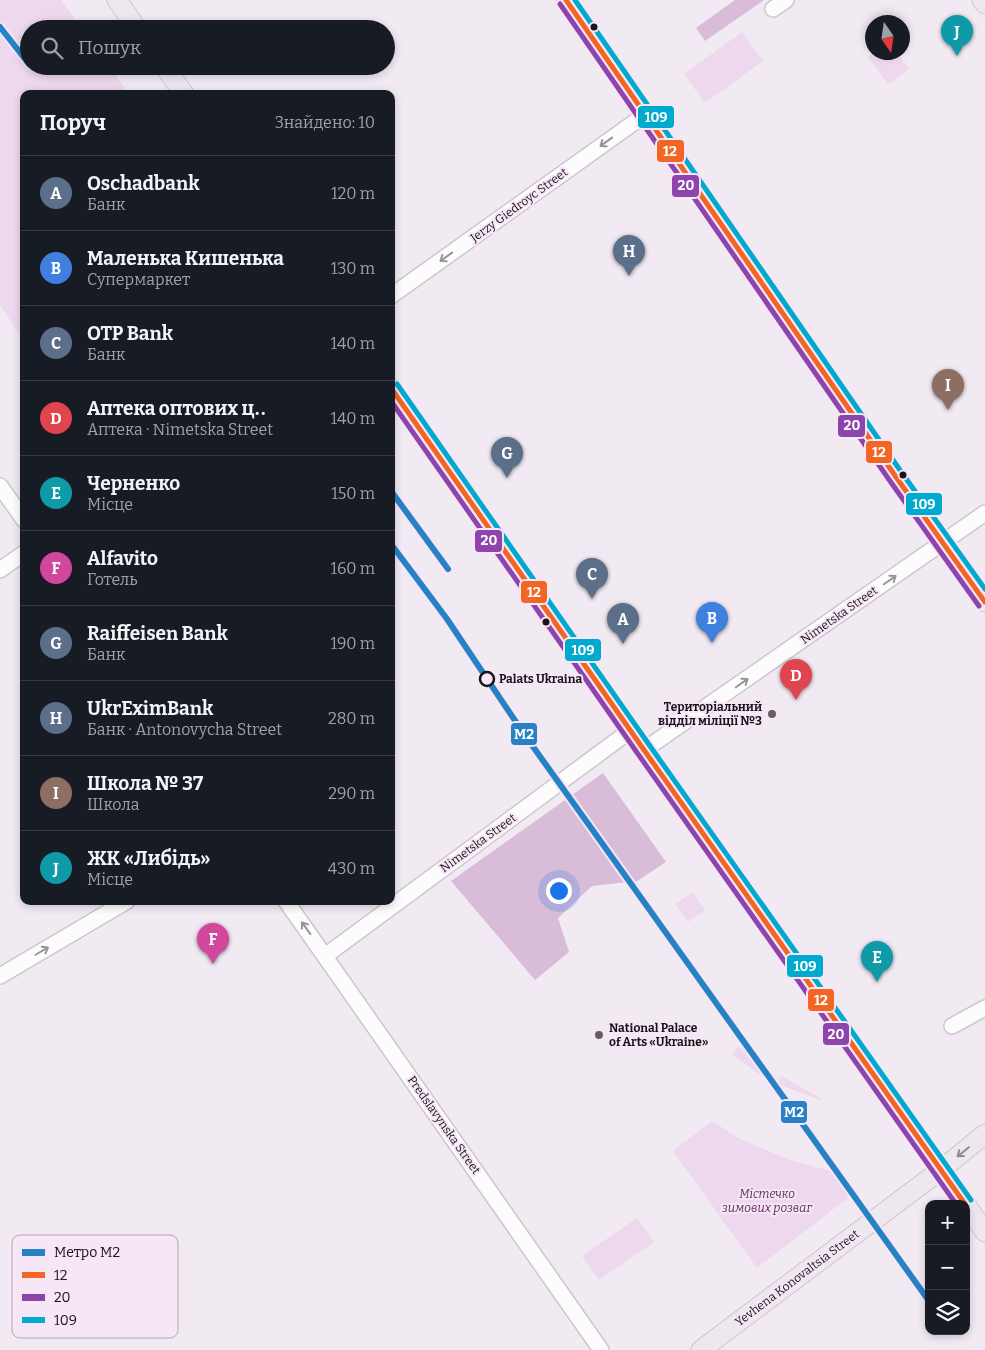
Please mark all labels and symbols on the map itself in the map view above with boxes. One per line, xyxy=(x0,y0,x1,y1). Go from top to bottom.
north arrow xyxy=(865,15,910,60)
pin: J xyxy=(941,15,973,56)
unlabelled marker xyxy=(589,22,599,32)
line badge: 109 xyxy=(637,105,675,129)
text: 109 xyxy=(644,109,668,126)
one-way arrow xyxy=(599,137,613,147)
line badge: 12 xyxy=(656,139,685,163)
text: 12 xyxy=(663,143,677,160)
street label: Jerzy Giedroyc Street xyxy=(467,165,571,245)
line badge: 20 xyxy=(671,174,700,198)
text: 20 xyxy=(678,177,694,194)
pin: H xyxy=(613,235,645,276)
one-way arrow xyxy=(439,252,453,262)
pin: I xyxy=(932,369,964,410)
line badge: 20 xyxy=(837,414,866,438)
text: 20 xyxy=(844,417,860,434)
pin: G xyxy=(491,437,523,478)
line badge: 12 xyxy=(865,440,893,464)
text: 12 xyxy=(872,444,886,461)
unlabelled marker xyxy=(898,470,908,480)
line badge: 109 xyxy=(905,492,943,516)
text: 109 xyxy=(912,496,936,513)
line badge: 20 xyxy=(474,529,503,553)
text: 20 xyxy=(481,532,497,549)
pin: C xyxy=(576,558,608,599)
one-way arrow xyxy=(883,575,897,585)
line badge: 12 xyxy=(520,580,548,604)
street label: Nimetska Street xyxy=(798,583,881,647)
text: 12 xyxy=(527,584,541,601)
pin: B xyxy=(696,602,728,643)
pin: A xyxy=(607,603,639,644)
unlabelled marker xyxy=(541,617,551,627)
line badge: 109 xyxy=(564,638,602,662)
text: 109 xyxy=(571,642,595,659)
pin: D xyxy=(780,659,812,700)
marker: Palats Ukraina xyxy=(479,671,495,687)
place label: Palats Ukraina xyxy=(499,672,582,686)
one-way arrow xyxy=(735,678,749,688)
place label: Територіальний відділ міліції №3 xyxy=(658,700,762,728)
marker: Територіальний відділ міліції №3 xyxy=(766,708,778,720)
line badge: M2 xyxy=(510,722,538,746)
text: M2 xyxy=(514,726,534,743)
street label: Nimetska Street xyxy=(437,810,519,875)
your location xyxy=(546,878,572,904)
one-way arrow xyxy=(300,922,311,936)
pin: F xyxy=(197,923,229,964)
pin: E xyxy=(861,941,893,982)
one-way arrow xyxy=(34,946,49,956)
line badge: 109 xyxy=(786,954,824,978)
text: 109 xyxy=(793,958,817,975)
line badge: 12 xyxy=(807,988,835,1012)
text: 12 xyxy=(814,992,828,1009)
place label: National Palace of Arts «Ukraine» xyxy=(609,1021,708,1049)
line badge: 20 xyxy=(822,1022,850,1046)
text: 20 xyxy=(828,1026,844,1043)
marker: National Palace of Arts «Ukraine» xyxy=(593,1029,605,1041)
street label: Predslavynska Street xyxy=(405,1073,484,1177)
line badge: M2 xyxy=(780,1100,808,1124)
text: M2 xyxy=(784,1104,804,1121)
one-way arrow xyxy=(957,1146,970,1157)
park label: Містечко зимових розваг xyxy=(722,1187,812,1215)
street label: Yevhena Konovaltsia Street xyxy=(732,1226,862,1329)
legend xyxy=(12,1235,178,1338)
text: Метро M2 xyxy=(54,1244,120,1261)
text: 12 xyxy=(54,1267,67,1284)
text: 20 xyxy=(54,1289,71,1306)
text: 109 xyxy=(54,1312,77,1329)

